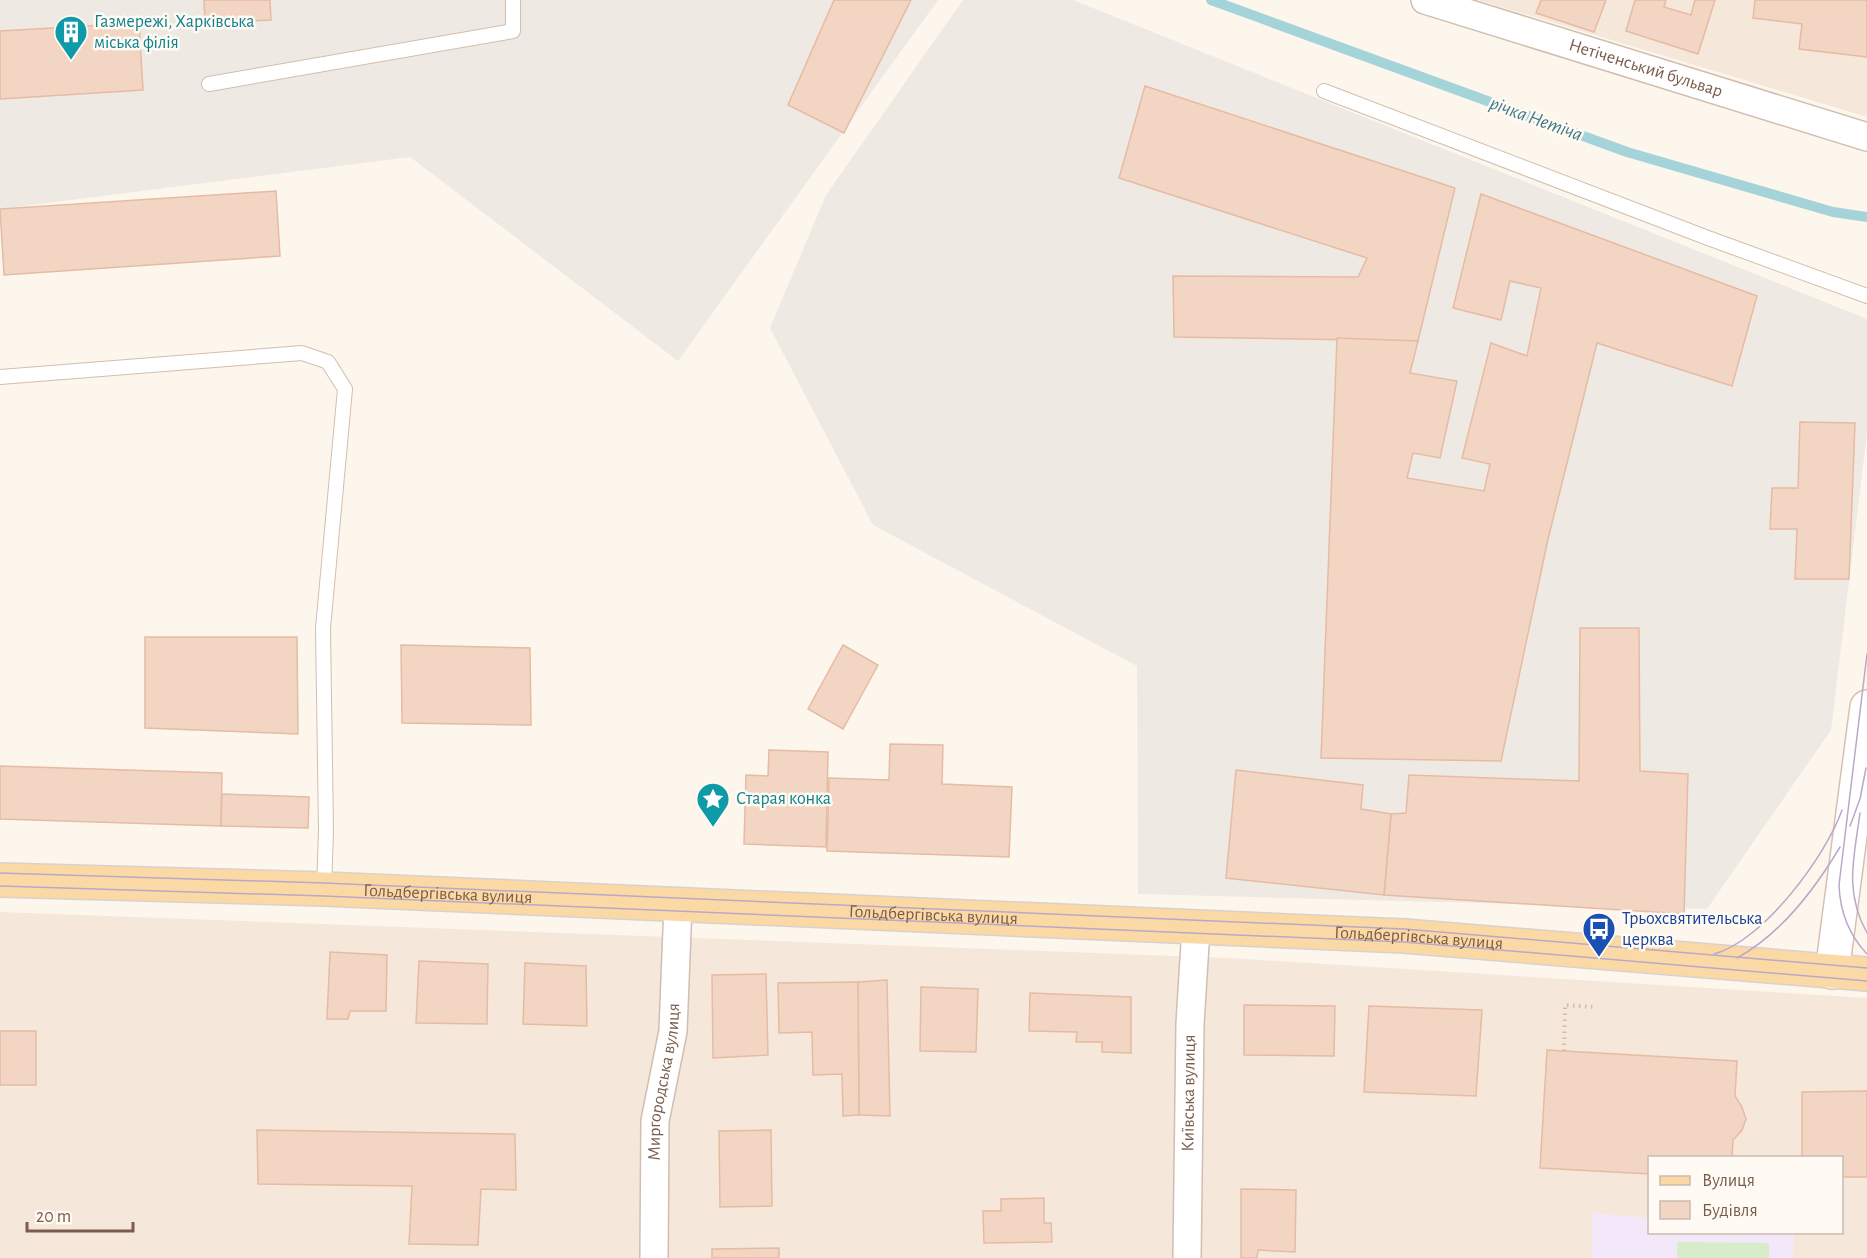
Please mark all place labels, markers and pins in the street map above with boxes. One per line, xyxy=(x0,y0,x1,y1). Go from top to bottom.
place label: Газмережі, Харківська міська філія xyxy=(94,13,254,52)
building icon: Газмережі, Харківська міська філія xyxy=(53,14,89,61)
place icon: Старая конка xyxy=(695,781,731,828)
place label: Старая конка xyxy=(736,790,831,808)
place label: Трьохсвятительська церква xyxy=(1622,910,1762,949)
bus stop icon: Трьохсвятительська церква xyxy=(1581,911,1617,958)

